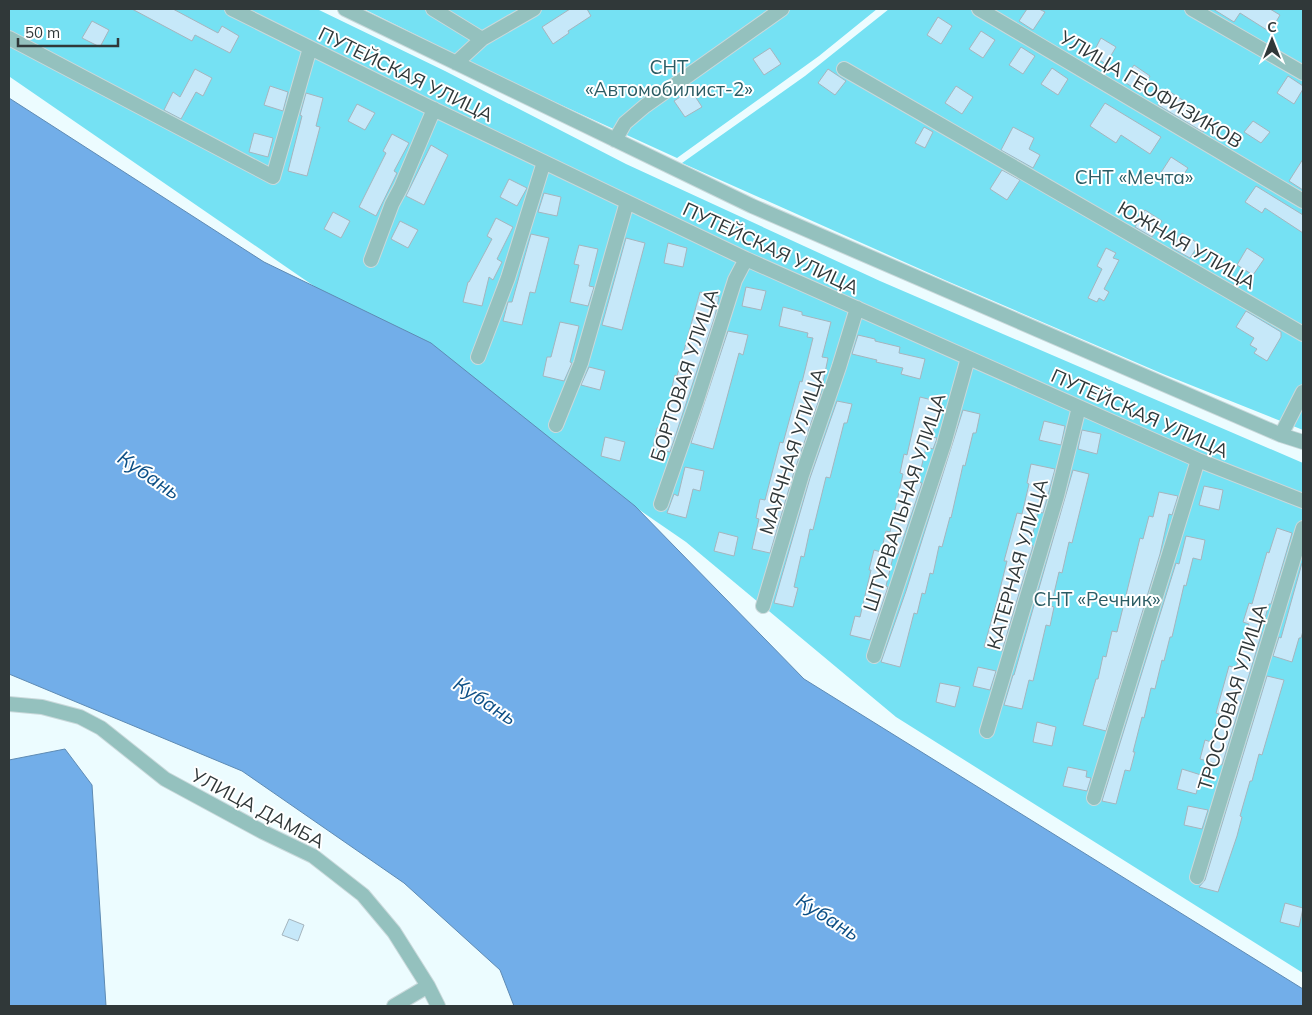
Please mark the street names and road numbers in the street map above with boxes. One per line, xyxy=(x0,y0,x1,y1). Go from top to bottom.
street label: ПУТЕЙСКАЯ УЛИЦА xyxy=(315,21,497,127)
street label: УЛИЦА ГЕОФИЗИКОВ xyxy=(1054,24,1247,153)
street label: ЮЖНАЯ УЛИЦА xyxy=(1114,196,1260,294)
street label: ПУТЕЙСКАЯ УЛИЦА xyxy=(679,197,863,299)
street label: БОРТОВАЯ УЛИЦА xyxy=(645,286,723,464)
street label: ПУТЕЙСКАЯ УЛИЦА xyxy=(1048,363,1232,463)
street label: МАЯЧНАЯ УЛИЦА xyxy=(754,365,830,537)
street label: ШТУРВАЛЬНАЯ УЛИЦА xyxy=(857,390,951,614)
street label: КАТЕРНАЯ УЛИЦА xyxy=(981,476,1053,652)
street label: ТРОССОВАЯ УЛИЦА xyxy=(1192,601,1272,793)
street label: УЛИЦА ДАМБА xyxy=(186,762,329,853)

